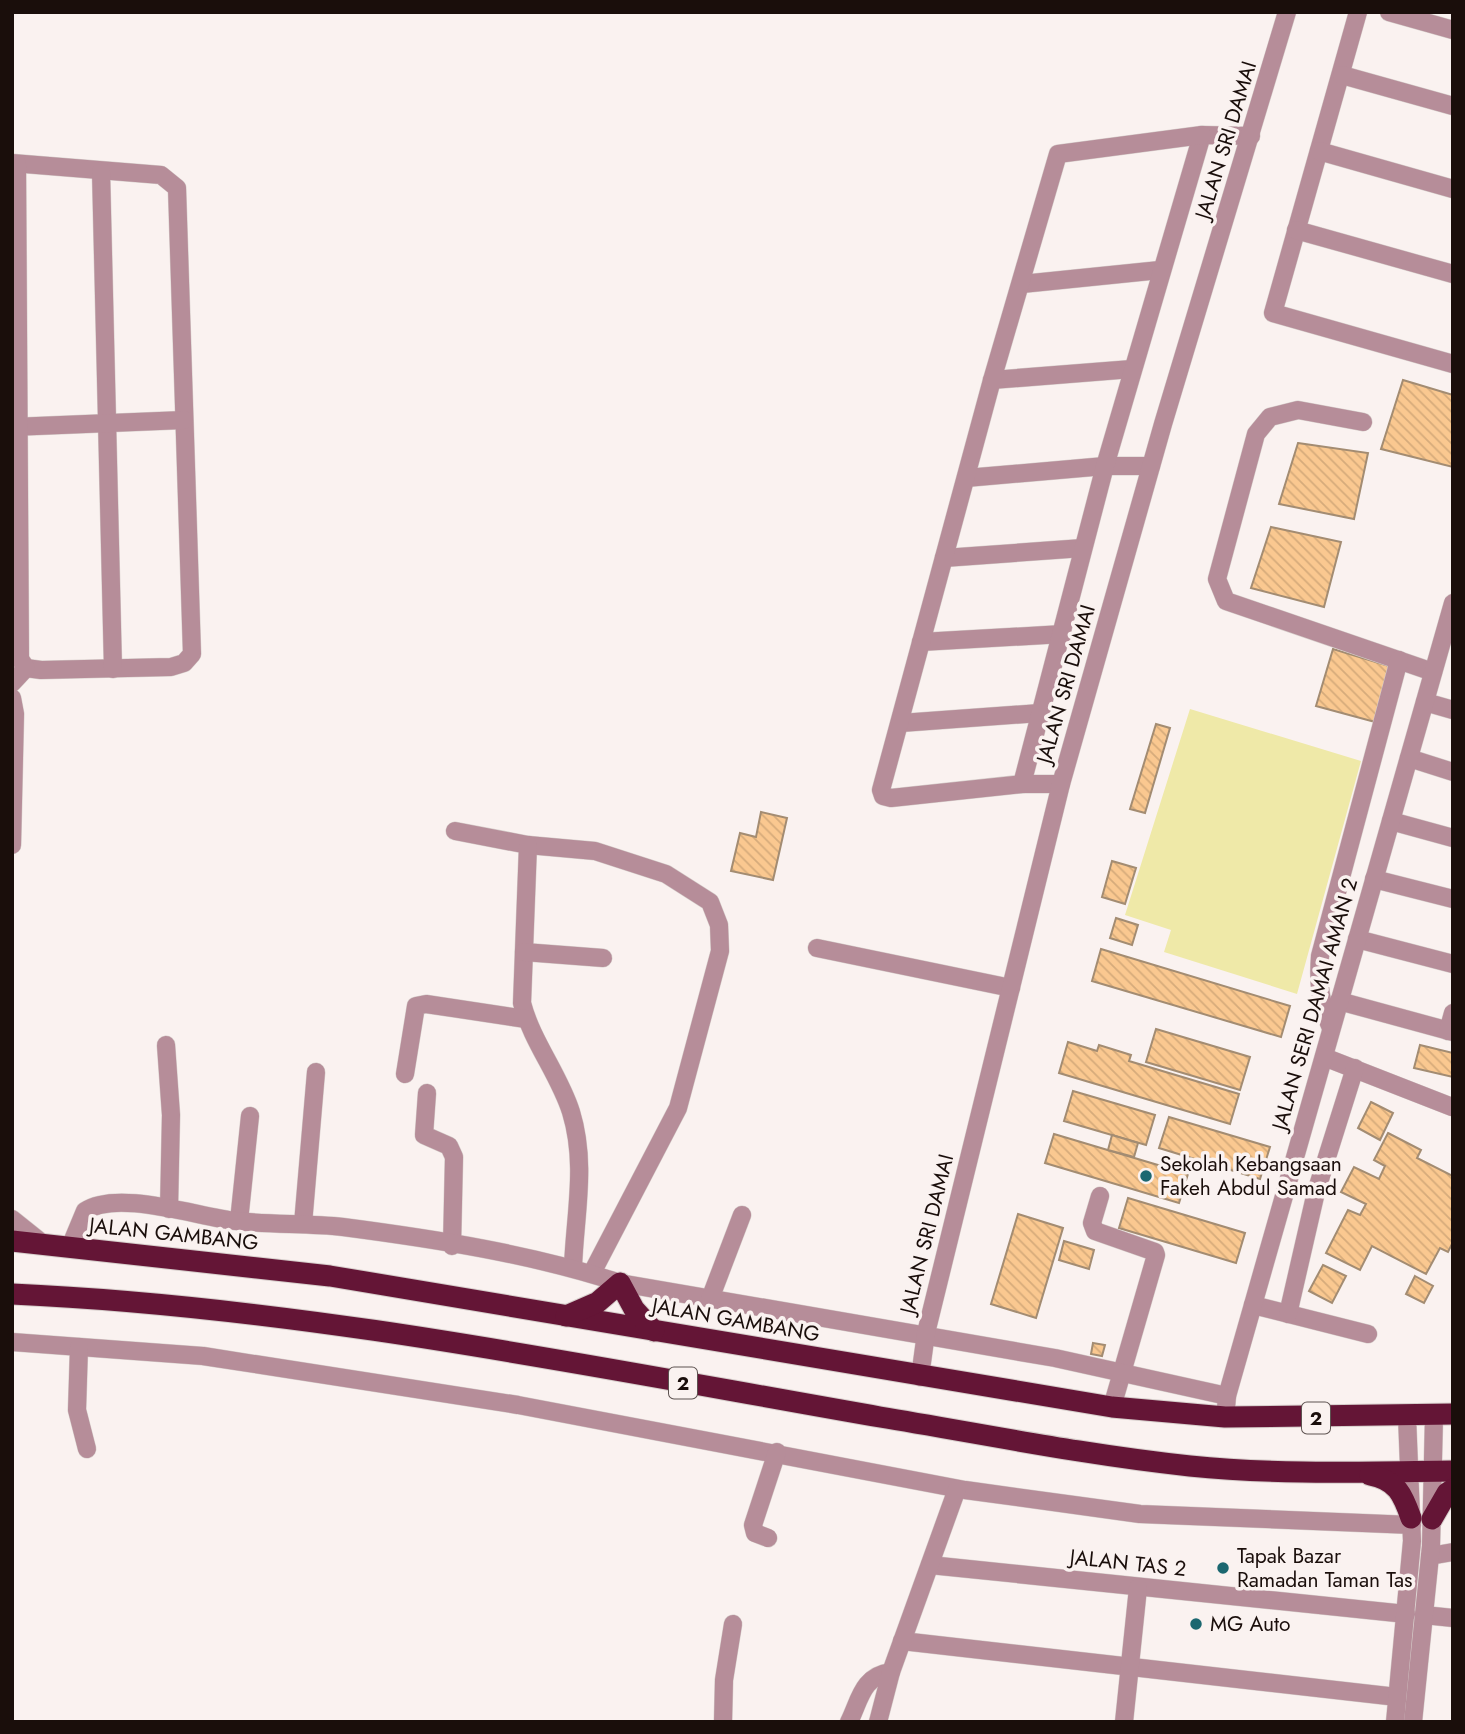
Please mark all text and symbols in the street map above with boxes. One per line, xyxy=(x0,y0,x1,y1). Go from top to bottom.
street label: JALAN SRI DAMAI xyxy=(1187,57,1264,226)
street label: JALAN SRI DAMAI xyxy=(1028,601,1103,770)
street label: JALAN SERI DAMAI AMAN 2 xyxy=(1264,875,1365,1136)
place label: Sekolah Kebangsaan Fakeh Abdul Samad xyxy=(1160,1149,1342,1203)
street label: JALAN SRI DAMAI xyxy=(892,1151,961,1320)
marker: Sekolah Kebangsaan Fakeh Abdul Samad xyxy=(1138,1168,1154,1184)
street label: JALAN GAMBANG xyxy=(85,1210,260,1258)
street label: JALAN GAMBANG xyxy=(647,1290,822,1350)
road number: 2 xyxy=(669,1368,697,1399)
road number: 2 xyxy=(1302,1402,1330,1434)
place label: Tapak Bazar Ramadan Taman Tas xyxy=(1237,1541,1413,1595)
street label: JALAN TAS 2 xyxy=(1065,1542,1188,1584)
marker: Tapak Bazar Ramadan Taman Tas xyxy=(1215,1560,1231,1576)
place label: MG Auto xyxy=(1210,1609,1291,1639)
marker: MG Auto xyxy=(1188,1616,1204,1632)

